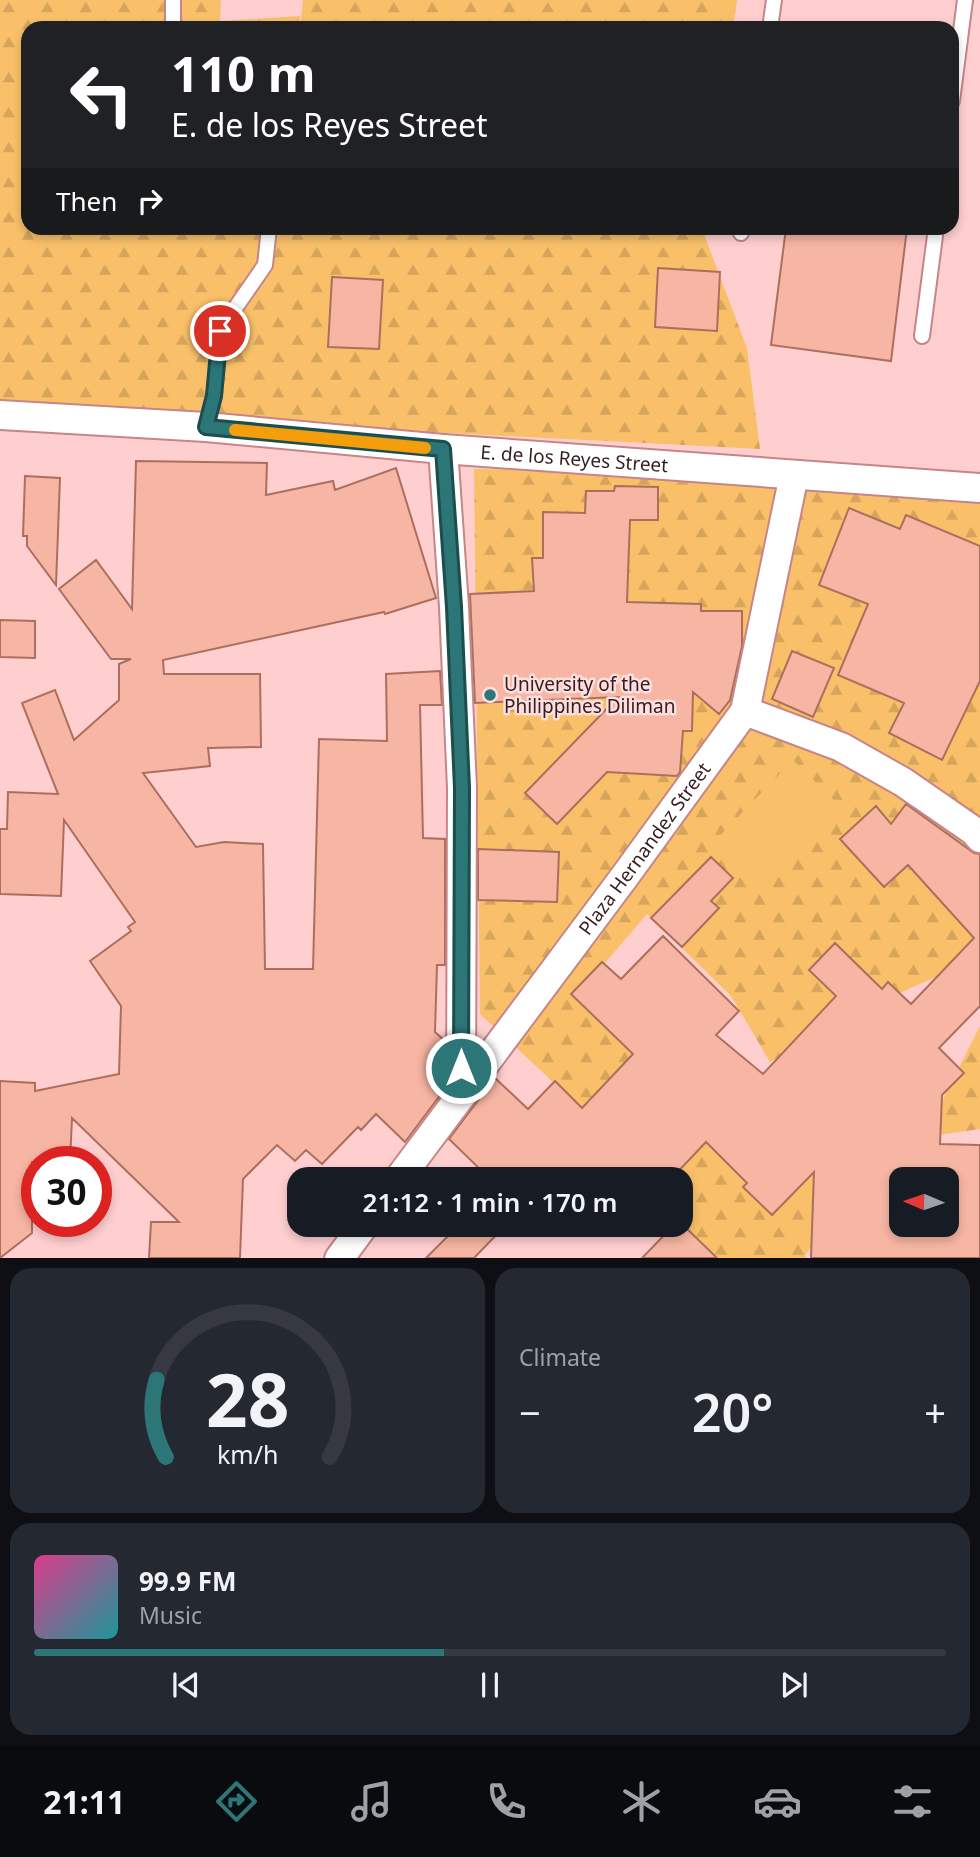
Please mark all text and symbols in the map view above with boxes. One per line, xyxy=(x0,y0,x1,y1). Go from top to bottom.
text: 110 m xyxy=(171,40,316,106)
icon: left xyxy=(56,49,147,140)
text: E. de los Reyes Street xyxy=(171,103,488,146)
icon: right xyxy=(131,182,169,220)
text: Then xyxy=(56,183,117,219)
pin xyxy=(190,301,250,361)
icon: arrive xyxy=(201,312,239,350)
street label: E. de los Reyes Street xyxy=(480,439,669,478)
place label: University of the Philippines Diliman xyxy=(504,671,675,719)
marker: University of the Philippines Diliman xyxy=(482,687,498,703)
street label: Plaza Hernandez Street xyxy=(573,757,716,940)
position arrow xyxy=(424,1031,498,1105)
speed limit sign: 30 xyxy=(21,1146,112,1237)
north arrow xyxy=(889,1167,959,1237)
map controls xyxy=(889,1167,959,1237)
text: 21:12 · 1 min · 170 m xyxy=(363,1184,617,1220)
text: Climate xyxy=(519,1341,601,1373)
text: 28 xyxy=(206,1349,289,1448)
text: 20° xyxy=(692,1376,773,1447)
text: − xyxy=(519,1386,541,1438)
text: + xyxy=(924,1386,946,1438)
text: km/h xyxy=(217,1436,278,1470)
text: 99.9 FM xyxy=(139,1563,236,1599)
text: Music xyxy=(139,1599,202,1631)
icon: previous xyxy=(167,1666,205,1704)
icon: pause xyxy=(471,1666,509,1704)
icon: next xyxy=(775,1666,813,1704)
icon: directions xyxy=(212,1777,261,1826)
icon: music xyxy=(347,1777,396,1826)
icon: phone xyxy=(482,1777,531,1826)
icon: climate xyxy=(617,1777,666,1826)
icon: car xyxy=(753,1777,802,1826)
icon: filters xyxy=(888,1777,937,1826)
text: 21:11 xyxy=(43,1780,125,1823)

